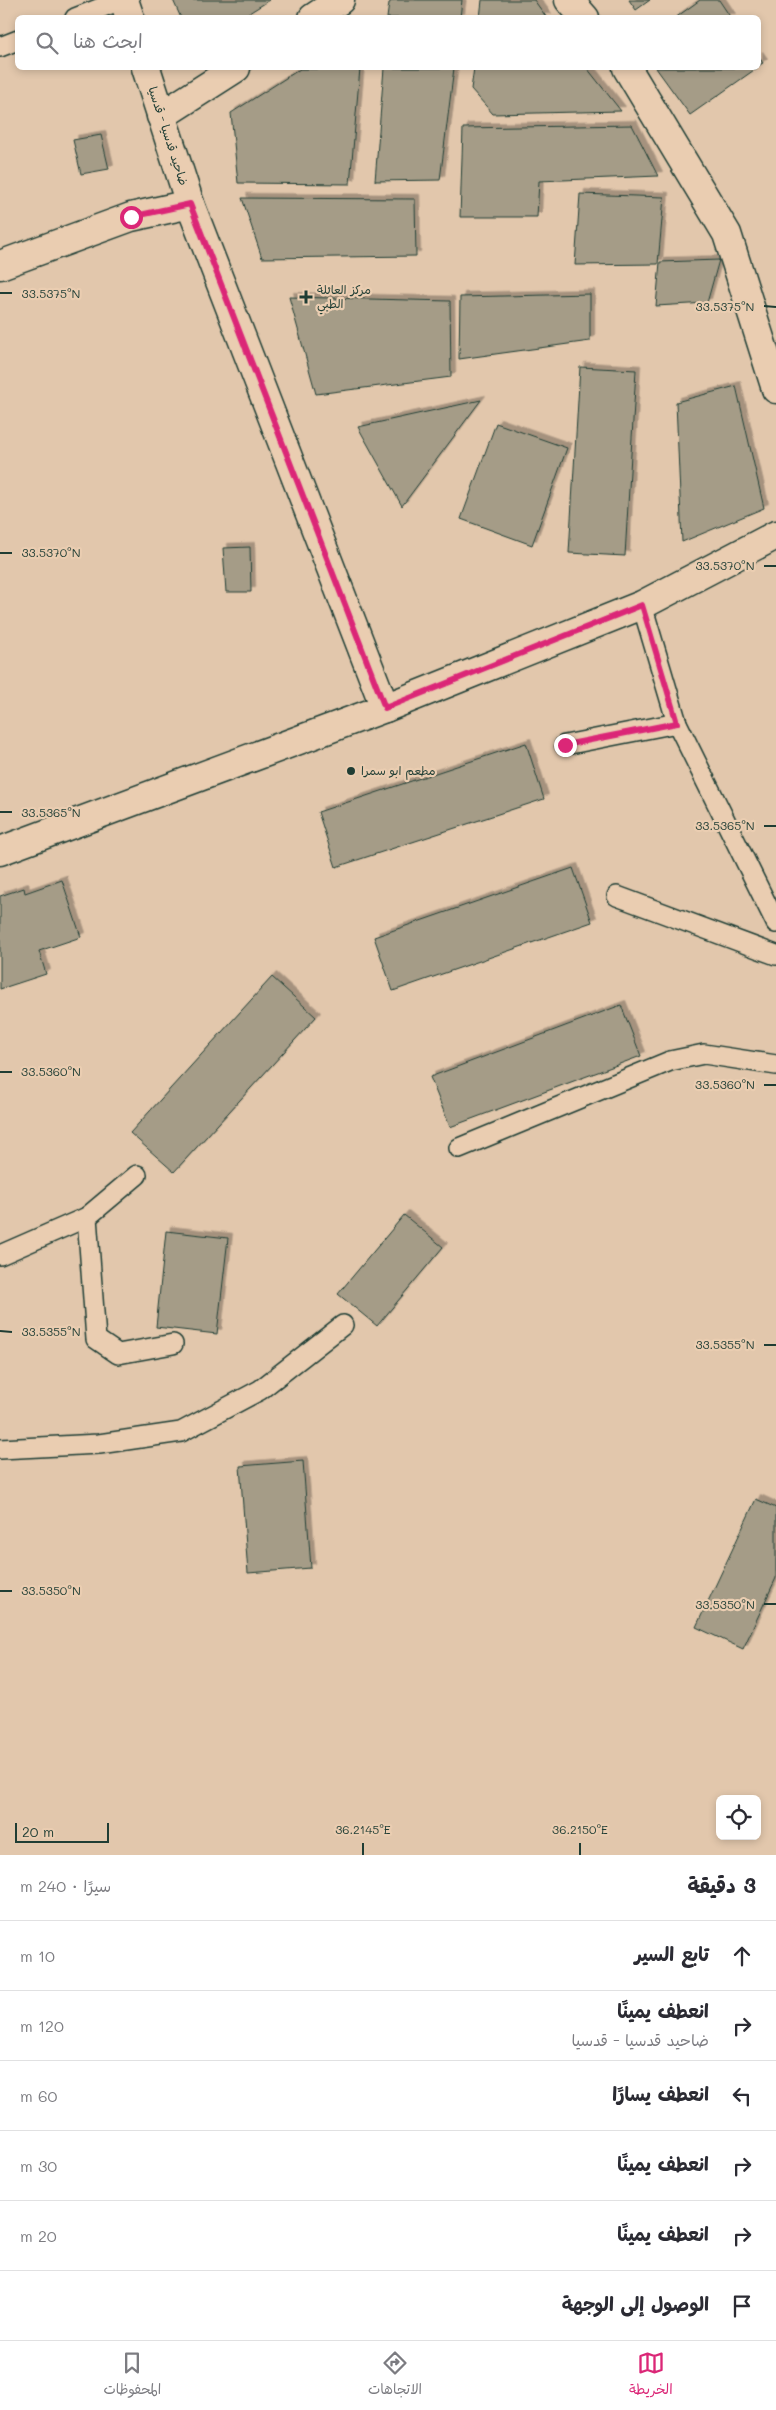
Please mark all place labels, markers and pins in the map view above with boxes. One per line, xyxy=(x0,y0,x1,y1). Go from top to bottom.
place label: مركز العائلة الطبي xyxy=(317,281,371,315)
marker: مركز العائلة الطبي xyxy=(299,290,313,304)
place label: مطعم ابو سمرا xyxy=(361,762,436,780)
marker: مطعم ابو سمرا xyxy=(345,765,357,777)

